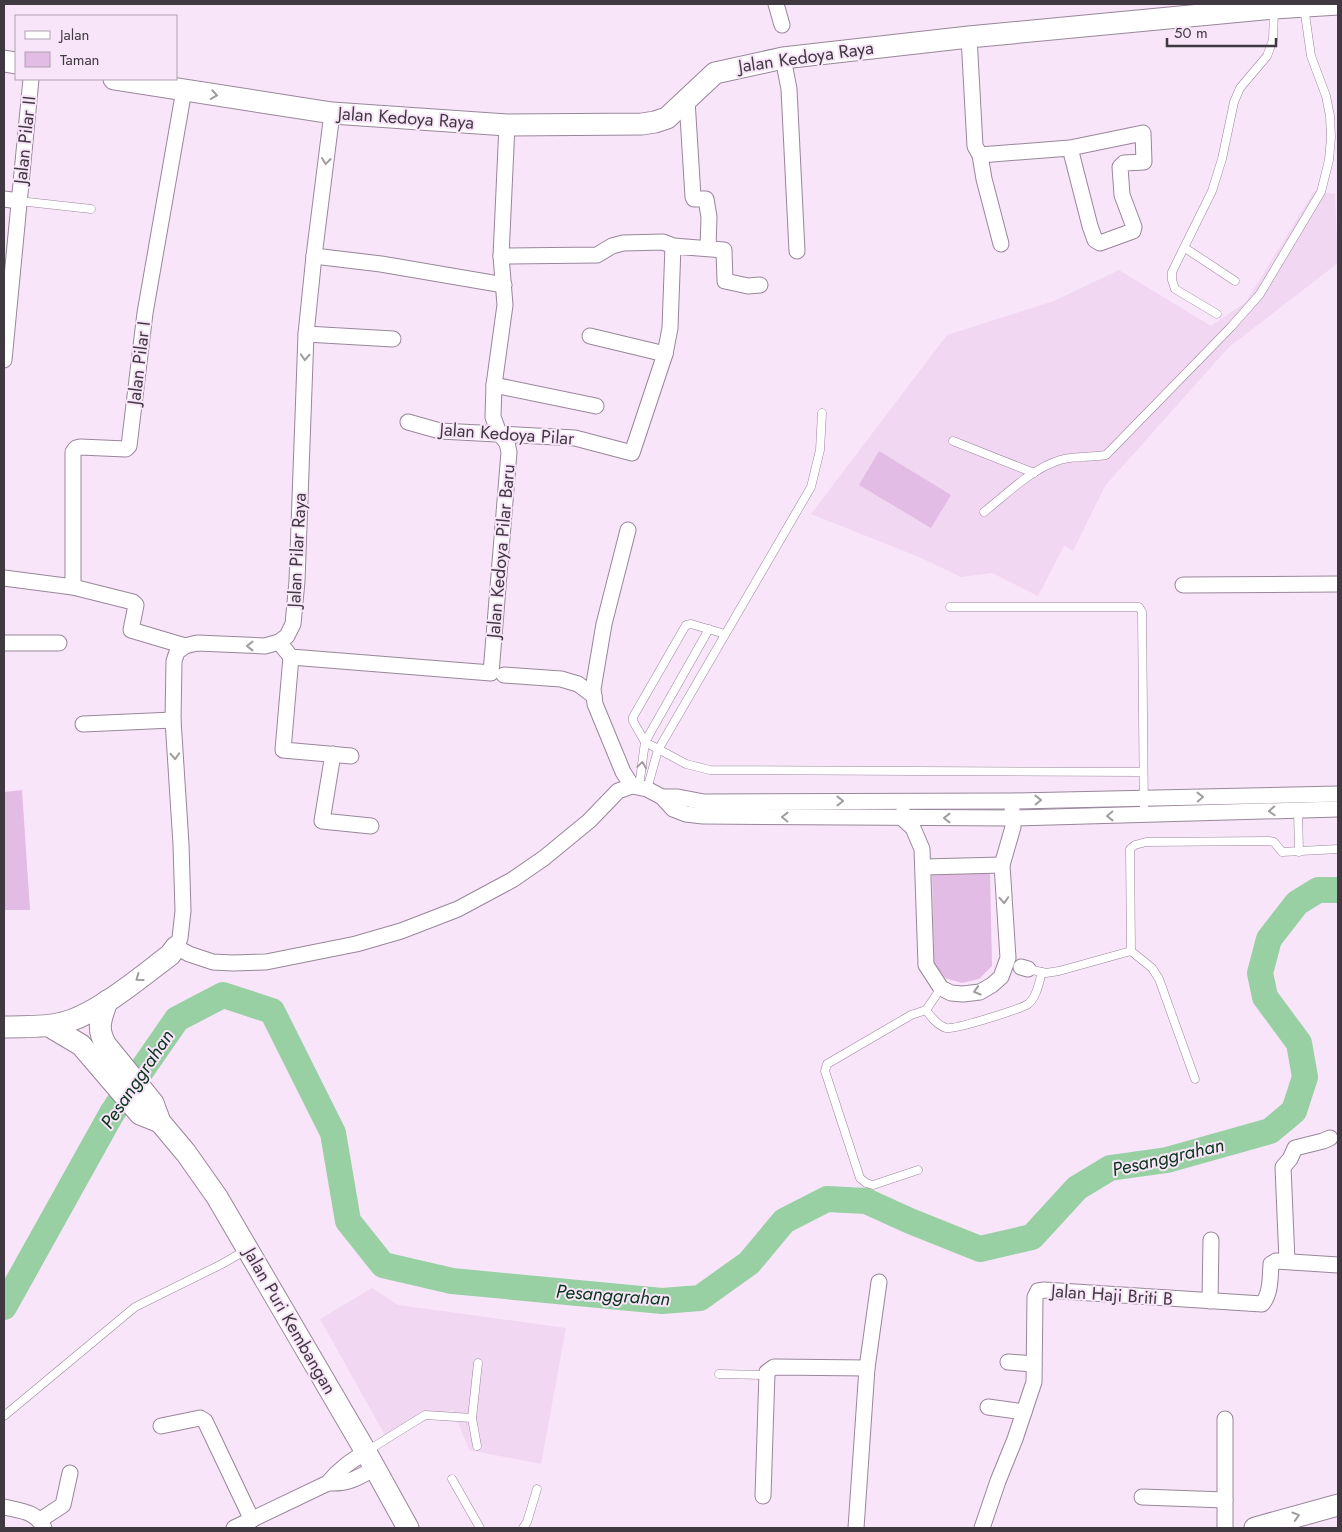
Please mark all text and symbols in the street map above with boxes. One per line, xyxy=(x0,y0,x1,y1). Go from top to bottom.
legend xyxy=(15,15,178,80)
scale bar xyxy=(1167,15,1276,47)
text: 50 m xyxy=(1174,22,1208,44)
text: Jalan xyxy=(58,24,89,46)
street label: Jalan Kedoya Raya xyxy=(735,35,875,80)
text: Taman xyxy=(60,49,99,71)
one-way arrow xyxy=(210,89,218,99)
street label: Jalan Pilar II xyxy=(7,95,43,187)
street label: Jalan Kedoya Raya xyxy=(335,100,475,136)
one-way arrow xyxy=(321,157,332,165)
street label: Jalan Pilar I xyxy=(121,320,157,408)
one-way arrow xyxy=(300,354,310,362)
street label: Jalan Kedoya Pilar xyxy=(437,416,576,452)
street label: Jalan Kedoya Pilar Baru xyxy=(480,463,522,641)
street label: Jalan Pilar Raya xyxy=(281,492,313,610)
one-way arrow xyxy=(246,641,254,651)
one-way arrow xyxy=(170,753,181,761)
one-way arrow xyxy=(636,760,647,768)
one-way arrow xyxy=(1196,792,1204,802)
one-way arrow xyxy=(1034,795,1042,805)
one-way arrow xyxy=(836,796,844,806)
one-way arrow xyxy=(1268,806,1276,817)
one-way arrow xyxy=(1105,811,1113,821)
one-way arrow xyxy=(780,812,788,822)
one-way arrow xyxy=(943,813,950,823)
one-way arrow xyxy=(999,897,1010,905)
one-way arrow xyxy=(135,972,145,981)
one-way arrow xyxy=(973,986,982,996)
water label: Pesanggrahan xyxy=(94,1024,180,1134)
water label: Pesanggrahan xyxy=(1109,1131,1227,1183)
street label: Jalan Puri Kembangan xyxy=(236,1241,343,1399)
water label: Pesanggrahan xyxy=(555,1278,671,1312)
street label: Jalan Haji Briti B xyxy=(1048,1278,1174,1312)
one-way arrow xyxy=(1292,1511,1300,1521)

